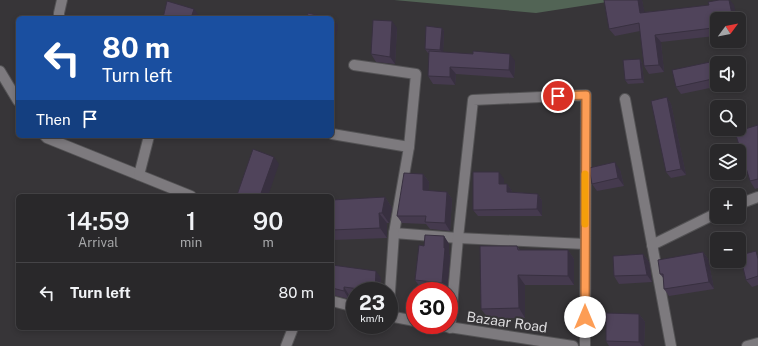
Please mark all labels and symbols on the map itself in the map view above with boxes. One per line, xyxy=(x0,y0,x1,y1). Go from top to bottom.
north arrow xyxy=(710,12,746,48)
pin xyxy=(541,79,575,113)
speed limit sign: 30 xyxy=(406,282,458,334)
position arrow xyxy=(564,296,606,338)
street label: Bazaar Road xyxy=(466,308,548,336)

